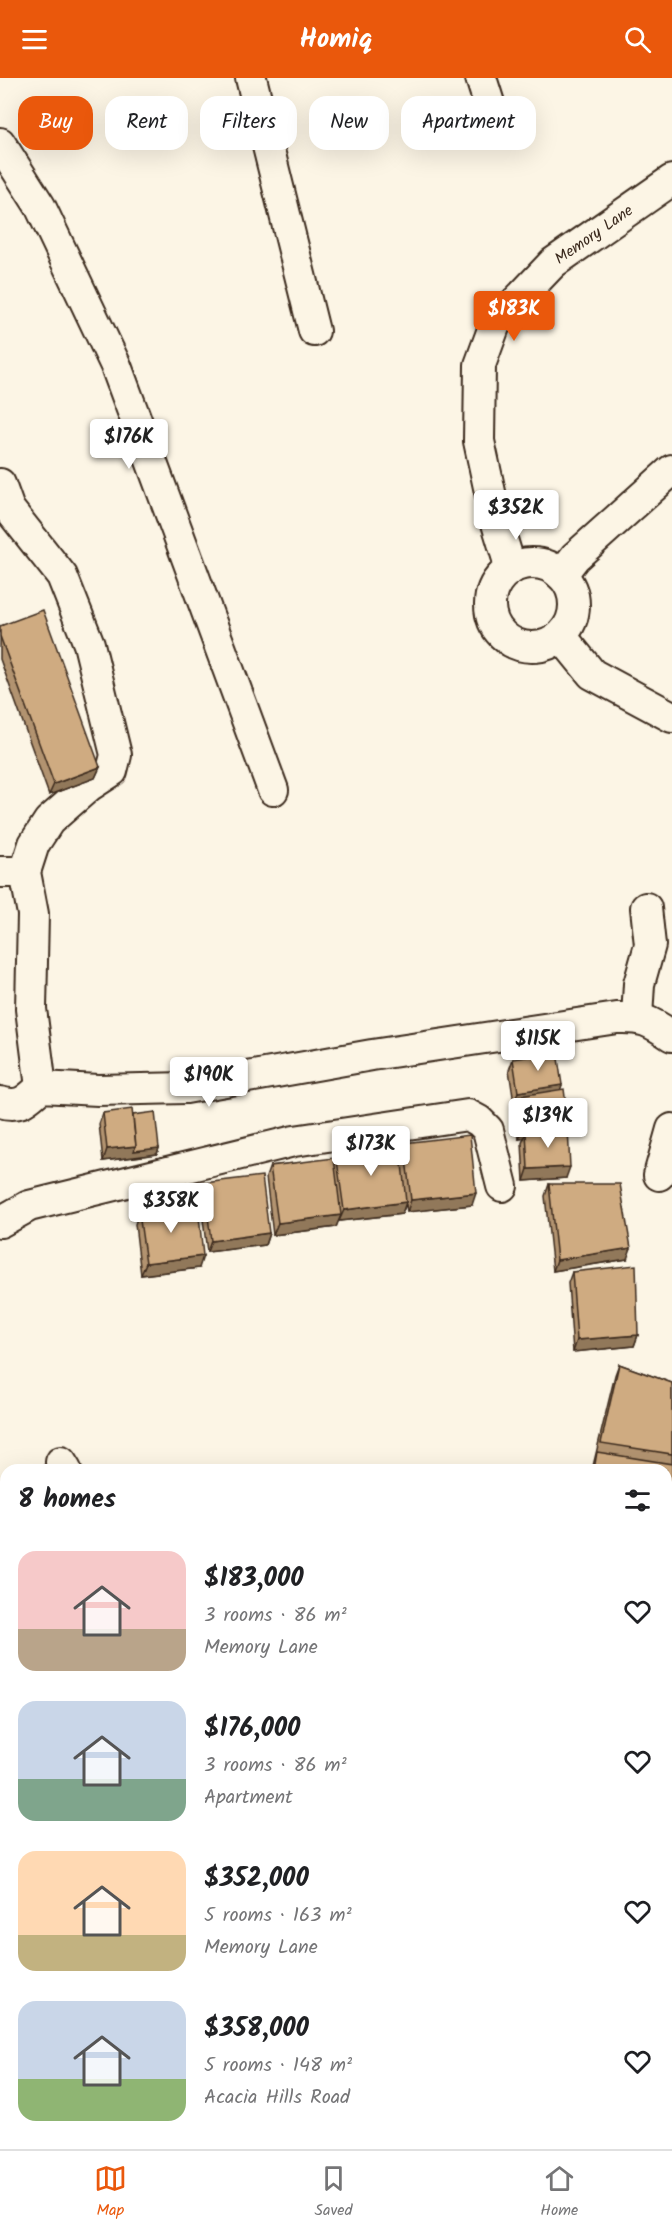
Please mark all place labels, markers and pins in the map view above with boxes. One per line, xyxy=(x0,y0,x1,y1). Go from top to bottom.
pin: $183K xyxy=(472,291,556,342)
pin: $176K xyxy=(87,419,171,470)
pin: $352K xyxy=(474,490,558,541)
pin: $115K xyxy=(496,1021,580,1072)
pin: $190K xyxy=(167,1057,251,1108)
pin: $139K xyxy=(506,1098,590,1149)
pin: $173K xyxy=(329,1126,413,1177)
pin: $358K xyxy=(129,1183,213,1234)

